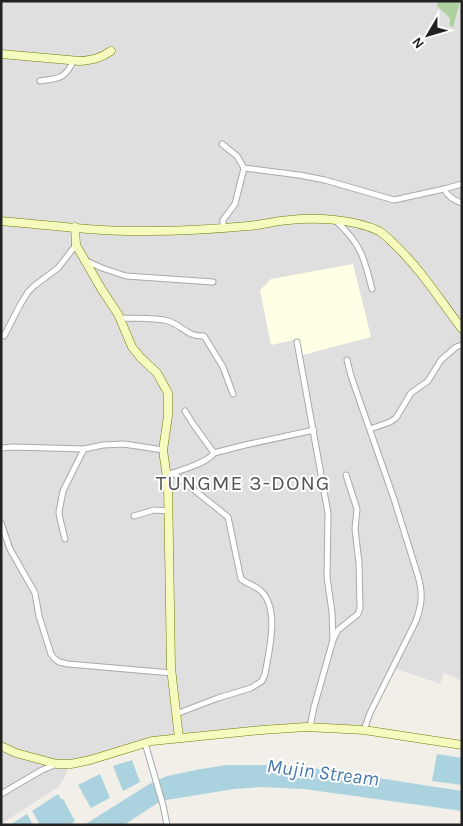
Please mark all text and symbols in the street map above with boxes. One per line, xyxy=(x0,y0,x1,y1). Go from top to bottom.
north arrow xyxy=(403,10,453,60)
text: N xyxy=(408,34,428,52)
district label: TUNGME 3-DONG xyxy=(156,471,330,495)
water label: Mujin Stream xyxy=(265,754,380,791)

